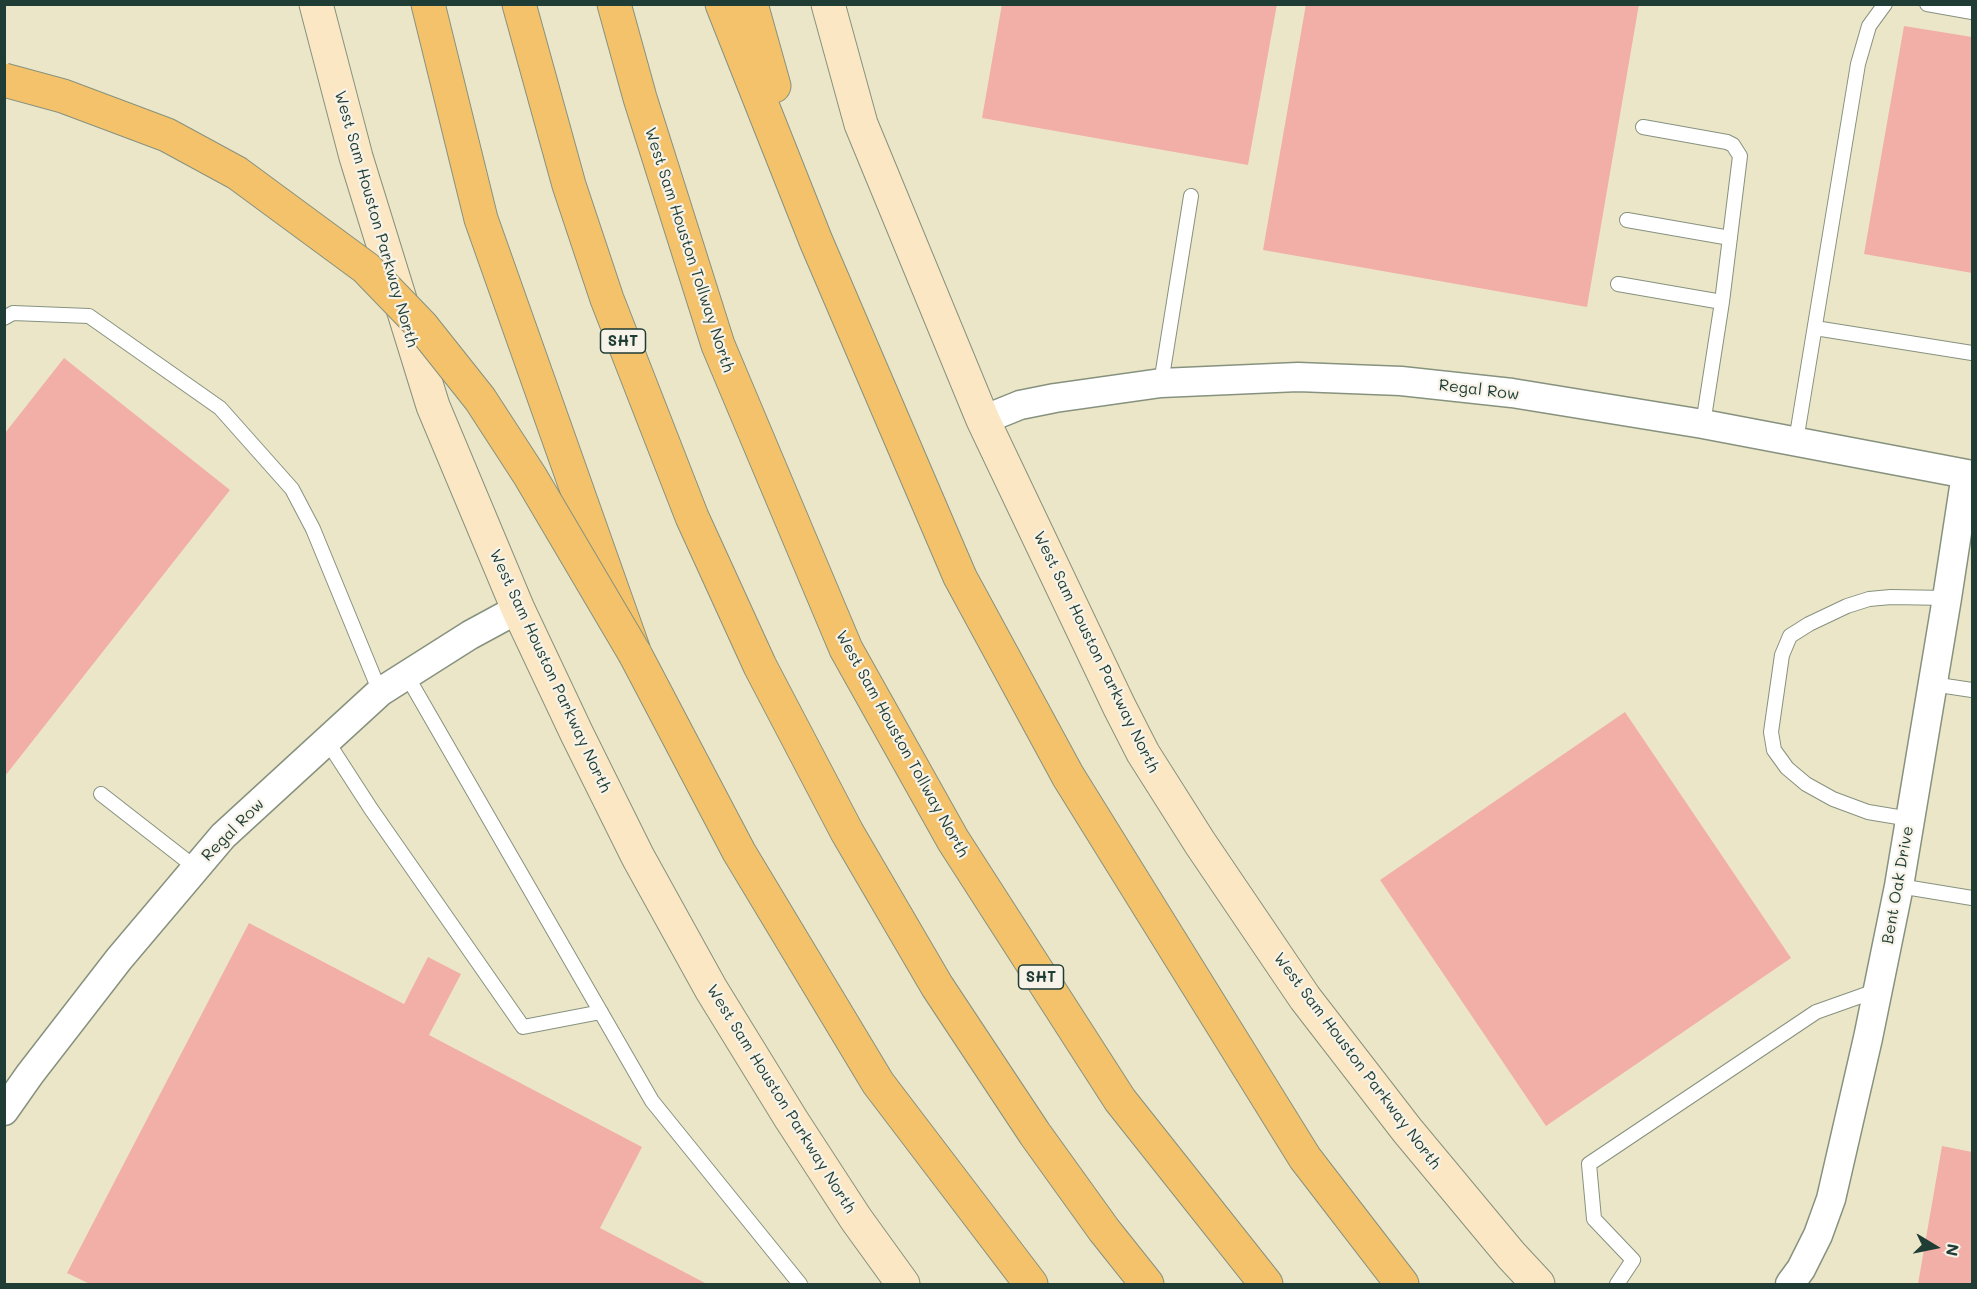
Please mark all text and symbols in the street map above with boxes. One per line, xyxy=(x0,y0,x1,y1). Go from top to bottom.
street label: West Sam Houston Parkway North xyxy=(330,88,422,350)
street label: West Sam Houston Tollway North xyxy=(640,125,738,375)
road number: SHT xyxy=(600,329,646,353)
street label: Regal Row xyxy=(1438,376,1520,404)
street label: West Sam Houston Parkway North xyxy=(1029,528,1163,776)
street label: West Sam Houston Parkway North xyxy=(485,546,615,796)
street label: West Sam Houston Tollway North xyxy=(831,627,973,861)
street label: Regal Row xyxy=(198,795,268,865)
street label: Bent Oak Drive xyxy=(1878,825,1918,945)
street label: West Sam Houston Parkway North xyxy=(1269,949,1445,1173)
road number: SHT xyxy=(1018,965,1064,989)
street label: West Sam Houston Parkway North xyxy=(702,981,860,1217)
north arrow xyxy=(1905,1217,1965,1277)
text: N xyxy=(1942,1242,1965,1258)

